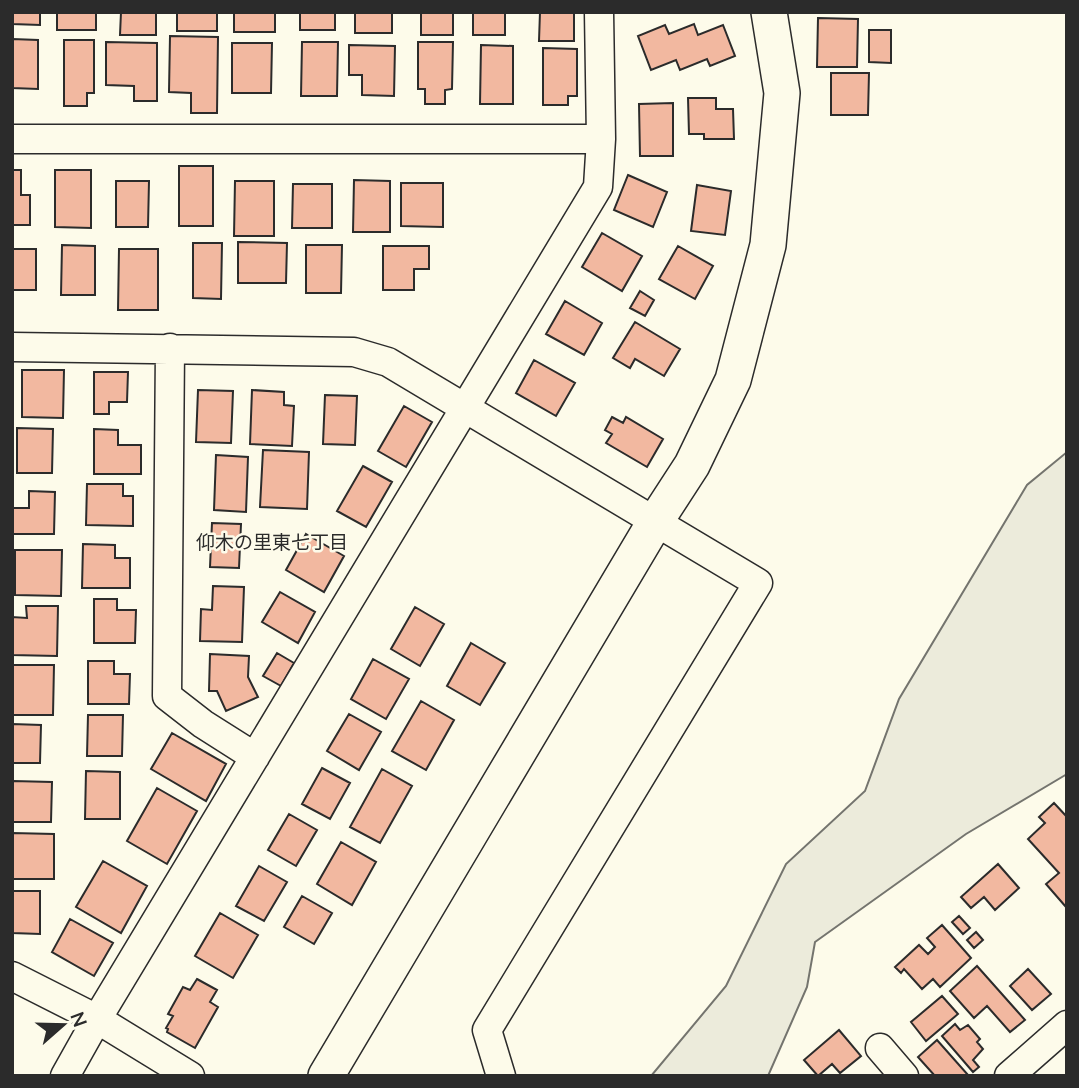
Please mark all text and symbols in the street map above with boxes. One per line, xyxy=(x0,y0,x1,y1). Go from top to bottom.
district label: 仰木の里東七丁目 xyxy=(196,530,348,556)
north arrow xyxy=(28,990,98,1060)
text: N xyxy=(63,1008,93,1031)

